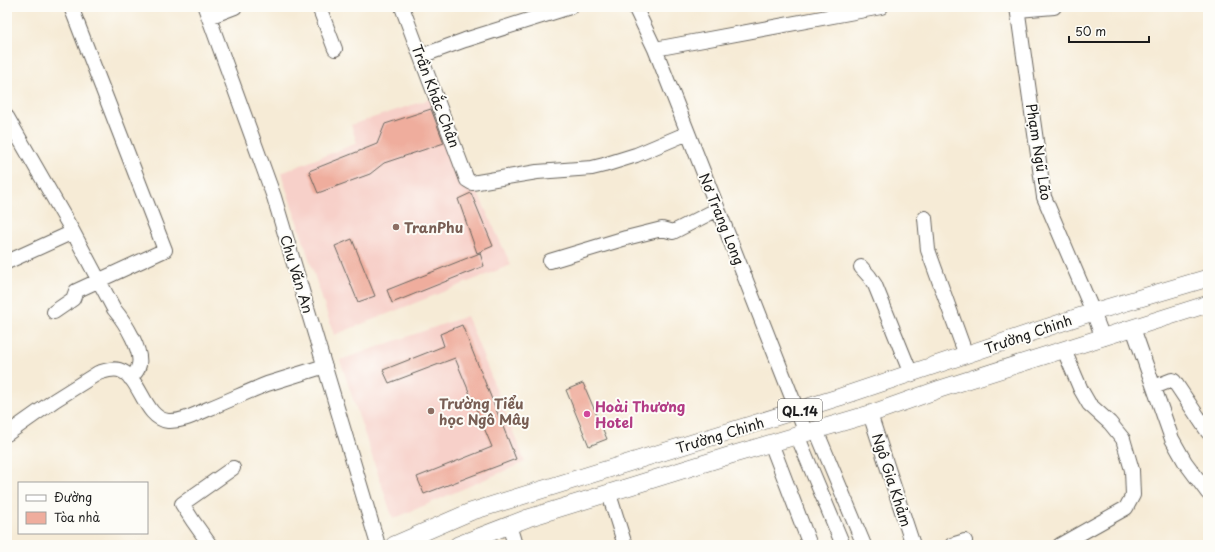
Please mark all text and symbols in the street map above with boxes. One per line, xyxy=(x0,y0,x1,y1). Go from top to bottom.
scale bar xyxy=(1069,18,1149,44)
text: 50 m xyxy=(1075,22,1106,40)
street label: Trần Khắc Chân xyxy=(407,41,465,151)
street label: Phạm Ngũ Lão xyxy=(1021,102,1057,202)
street label: Nơ Trang Long xyxy=(694,170,750,268)
place label: TranPhu xyxy=(404,217,463,238)
marker: TranPhu xyxy=(391,222,401,232)
street label: Chu Văn An xyxy=(275,232,319,316)
street label: Trường Chinh xyxy=(982,309,1074,359)
place label: Trường Tiểu học Ngô Mây xyxy=(439,393,530,430)
place label: Hoài Thương Hotel xyxy=(595,396,685,433)
road number: QL.14 xyxy=(778,399,822,421)
marker: Trường Tiểu học Ngô Mây xyxy=(426,406,436,416)
marker: Hoài Thương Hotel xyxy=(582,409,592,419)
street label: Trường Chinh xyxy=(673,412,767,458)
street label: Ngô Gia Khảm xyxy=(867,430,917,530)
legend xyxy=(18,482,148,534)
text: Đường xyxy=(54,488,92,506)
text: Tòa nhà xyxy=(54,508,101,526)

